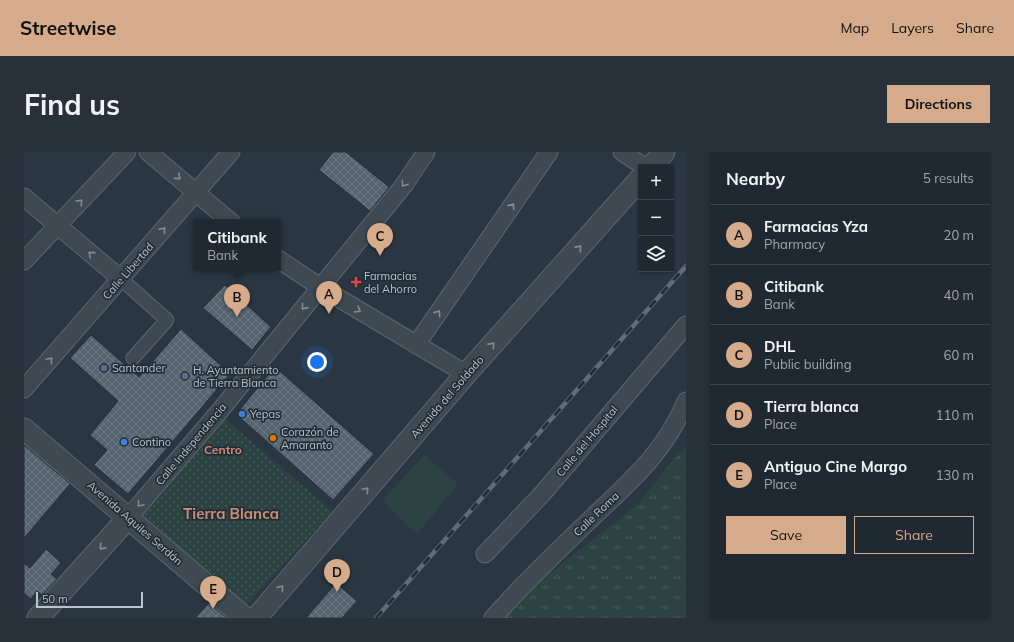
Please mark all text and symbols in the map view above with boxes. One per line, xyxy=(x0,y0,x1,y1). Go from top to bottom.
text: Streetwise xyxy=(20,16,116,40)
text: Map xyxy=(840,19,869,37)
text: Layers xyxy=(891,19,934,37)
text: Share xyxy=(956,19,994,37)
button: Directions xyxy=(887,85,990,123)
text: Find us xyxy=(24,87,120,122)
map controls xyxy=(638,164,674,272)
button: + xyxy=(638,164,674,200)
text: Nearby xyxy=(726,168,785,189)
text: 5 results xyxy=(923,170,974,186)
one-way arrow xyxy=(174,172,181,179)
one-way arrow xyxy=(402,180,409,187)
one-way arrow xyxy=(75,199,82,207)
button: − xyxy=(638,200,674,236)
one-way arrow xyxy=(507,203,515,210)
text: Farmacias Yza xyxy=(764,217,868,236)
popup xyxy=(193,219,281,271)
pin: C xyxy=(367,223,393,256)
text: A xyxy=(734,227,744,243)
text: 20 m xyxy=(944,227,974,243)
one-way arrow xyxy=(159,228,166,235)
text: Citibank xyxy=(207,228,267,247)
button: layers xyxy=(638,236,674,272)
text: Pharmacy xyxy=(764,236,825,252)
street label: Calle Libertad xyxy=(100,240,156,302)
one-way arrow xyxy=(574,245,581,253)
text: Bank xyxy=(207,247,238,263)
one-way arrow xyxy=(88,251,96,259)
place label: Farmacias del Ahorro xyxy=(364,269,417,296)
marker: Farmacias del Ahorro xyxy=(351,277,361,287)
text: Citibank xyxy=(764,277,824,296)
pin: A xyxy=(316,281,342,314)
pin: B xyxy=(224,284,250,317)
text: B xyxy=(735,287,743,303)
text: 40 m xyxy=(944,287,974,303)
text: Bank xyxy=(764,296,795,312)
one-way arrow xyxy=(302,302,309,309)
one-way arrow xyxy=(354,306,361,313)
one-way arrow xyxy=(433,310,441,317)
text: DHL xyxy=(764,337,795,356)
one-way arrow xyxy=(488,343,495,350)
text: C xyxy=(735,347,743,363)
text: 60 m xyxy=(944,347,974,363)
your location xyxy=(307,352,327,372)
street label: Avenida del Soldado xyxy=(407,353,487,441)
text: Public building xyxy=(764,356,852,372)
one-way arrow xyxy=(45,357,52,364)
place label: Santander xyxy=(112,361,165,375)
marker: Santander xyxy=(99,363,109,373)
place label: H. Ayuntamiento de Tierra Blanca xyxy=(193,363,278,390)
marker: H. Ayuntamiento de Tierra Blanca xyxy=(180,371,190,381)
text: Tierra blanca xyxy=(764,397,859,416)
street label: Calle Independencia xyxy=(153,400,229,488)
street label: Calle del Hospital xyxy=(553,403,621,479)
place label: Yepas xyxy=(249,407,280,421)
text: D xyxy=(734,407,744,423)
text: 110 m xyxy=(936,407,974,423)
marker: Yepas xyxy=(237,409,247,419)
text: Place xyxy=(764,416,797,432)
place label: Corazón de Amaranto xyxy=(281,425,339,452)
marker: Corazón de Amaranto xyxy=(268,433,278,443)
place label: Contino xyxy=(132,435,171,449)
marker: Contino xyxy=(119,437,129,447)
district label: Centro xyxy=(204,442,242,457)
text: Antiguo Cine Margo xyxy=(764,457,907,476)
text: E xyxy=(735,467,743,483)
text: 130 m xyxy=(936,467,974,483)
text: Place xyxy=(764,476,797,492)
street label: Avenida Aquiles Serdán xyxy=(85,478,185,568)
one-way arrow xyxy=(362,487,369,495)
street label: Calle Roma xyxy=(570,489,622,539)
one-way arrow xyxy=(138,499,145,506)
district label: Tierra Blanca xyxy=(183,504,279,523)
button: Save xyxy=(726,516,846,554)
button: Share xyxy=(854,516,974,554)
one-way arrow xyxy=(100,542,107,550)
pin: D xyxy=(324,559,350,592)
pin: E xyxy=(200,576,226,609)
one-way arrow xyxy=(277,586,284,593)
scale bar xyxy=(36,590,143,609)
text: 50 m xyxy=(42,592,68,606)

